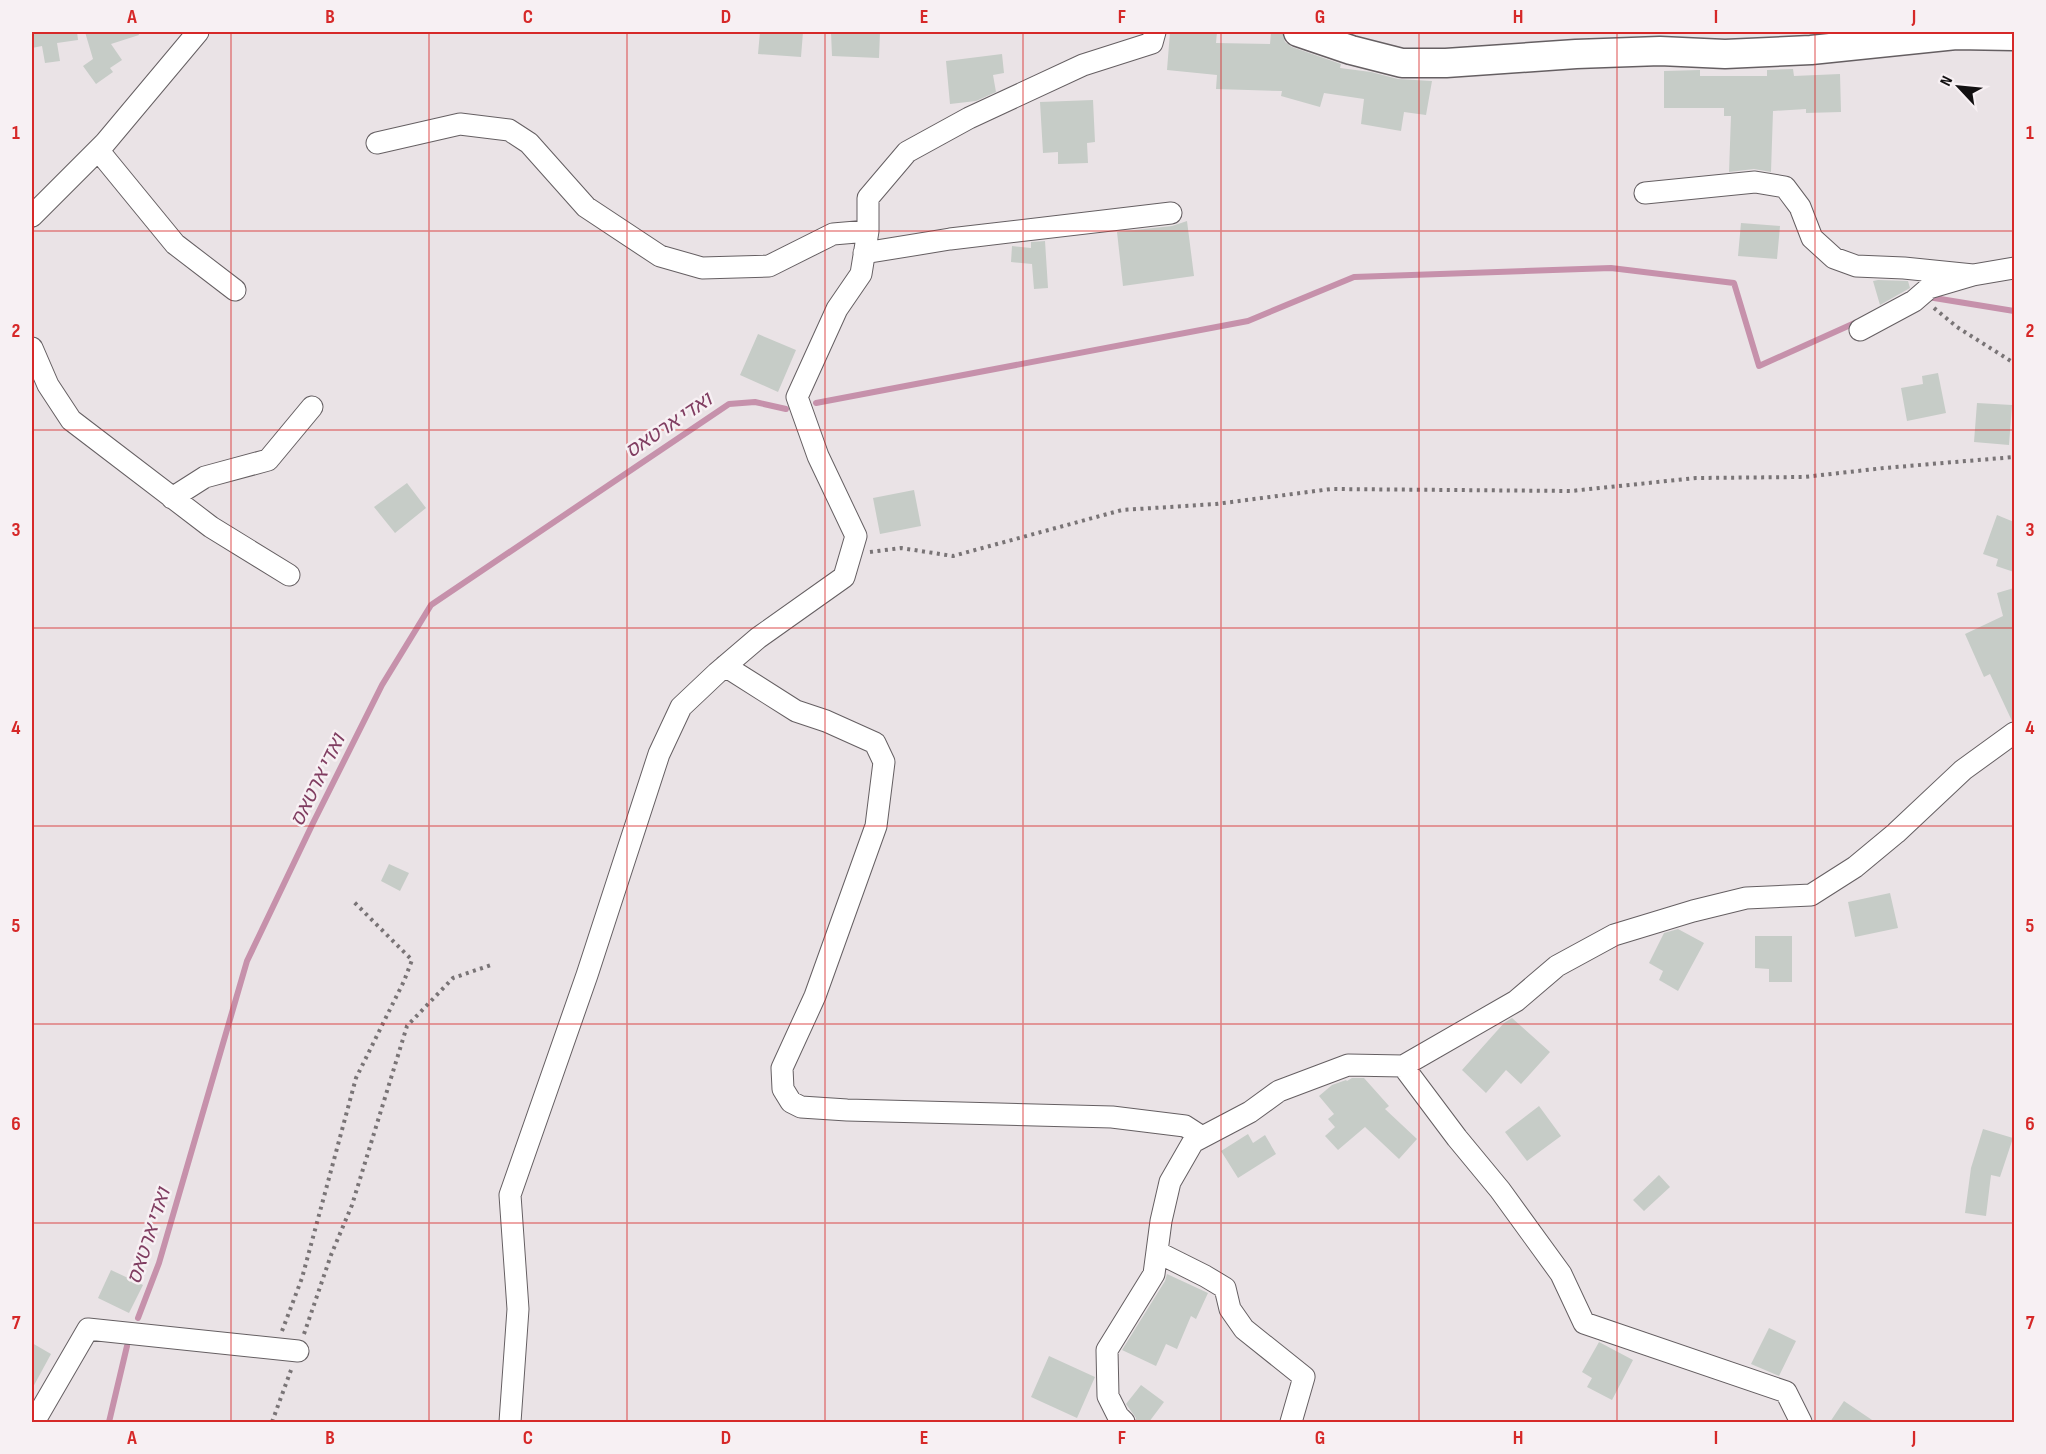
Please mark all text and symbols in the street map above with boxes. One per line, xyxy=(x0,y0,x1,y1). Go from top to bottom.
text: A xyxy=(126,5,137,29)
text: B xyxy=(325,5,335,29)
text: C xyxy=(523,5,533,29)
text: D xyxy=(721,5,731,29)
text: E xyxy=(920,5,928,29)
text: F xyxy=(1118,5,1126,29)
text: G xyxy=(1315,5,1325,29)
text: H xyxy=(1513,5,1523,29)
text: I xyxy=(1714,5,1718,29)
text: J xyxy=(1911,5,1916,29)
north arrow xyxy=(1929,57,1989,117)
text: N xyxy=(1936,73,1957,89)
text: 1 xyxy=(12,121,20,145)
text: 1 xyxy=(2026,121,2034,145)
text: 2 xyxy=(12,319,20,343)
text: 2 xyxy=(2026,319,2034,343)
water label: ואדי ארטאס xyxy=(621,387,718,464)
text: 3 xyxy=(12,518,21,542)
text: 3 xyxy=(2026,518,2035,542)
text: 4 xyxy=(11,716,21,740)
text: 4 xyxy=(2025,716,2035,740)
water label: ואדי ארטאס xyxy=(285,729,351,830)
text: 5 xyxy=(12,914,21,938)
text: 5 xyxy=(2026,914,2035,938)
text: 6 xyxy=(11,1112,21,1136)
text: 6 xyxy=(2025,1112,2035,1136)
water label: ואדי ארטאס xyxy=(122,1183,176,1287)
text: 7 xyxy=(12,1311,21,1335)
text: 7 xyxy=(2026,1311,2035,1335)
text: A xyxy=(126,1426,137,1450)
text: B xyxy=(325,1426,335,1450)
text: C xyxy=(523,1426,533,1450)
text: D xyxy=(721,1426,731,1450)
text: E xyxy=(920,1426,928,1450)
text: F xyxy=(1118,1426,1126,1450)
text: G xyxy=(1315,1426,1325,1450)
text: H xyxy=(1513,1426,1523,1450)
text: I xyxy=(1714,1426,1718,1450)
text: J xyxy=(1911,1426,1916,1450)

